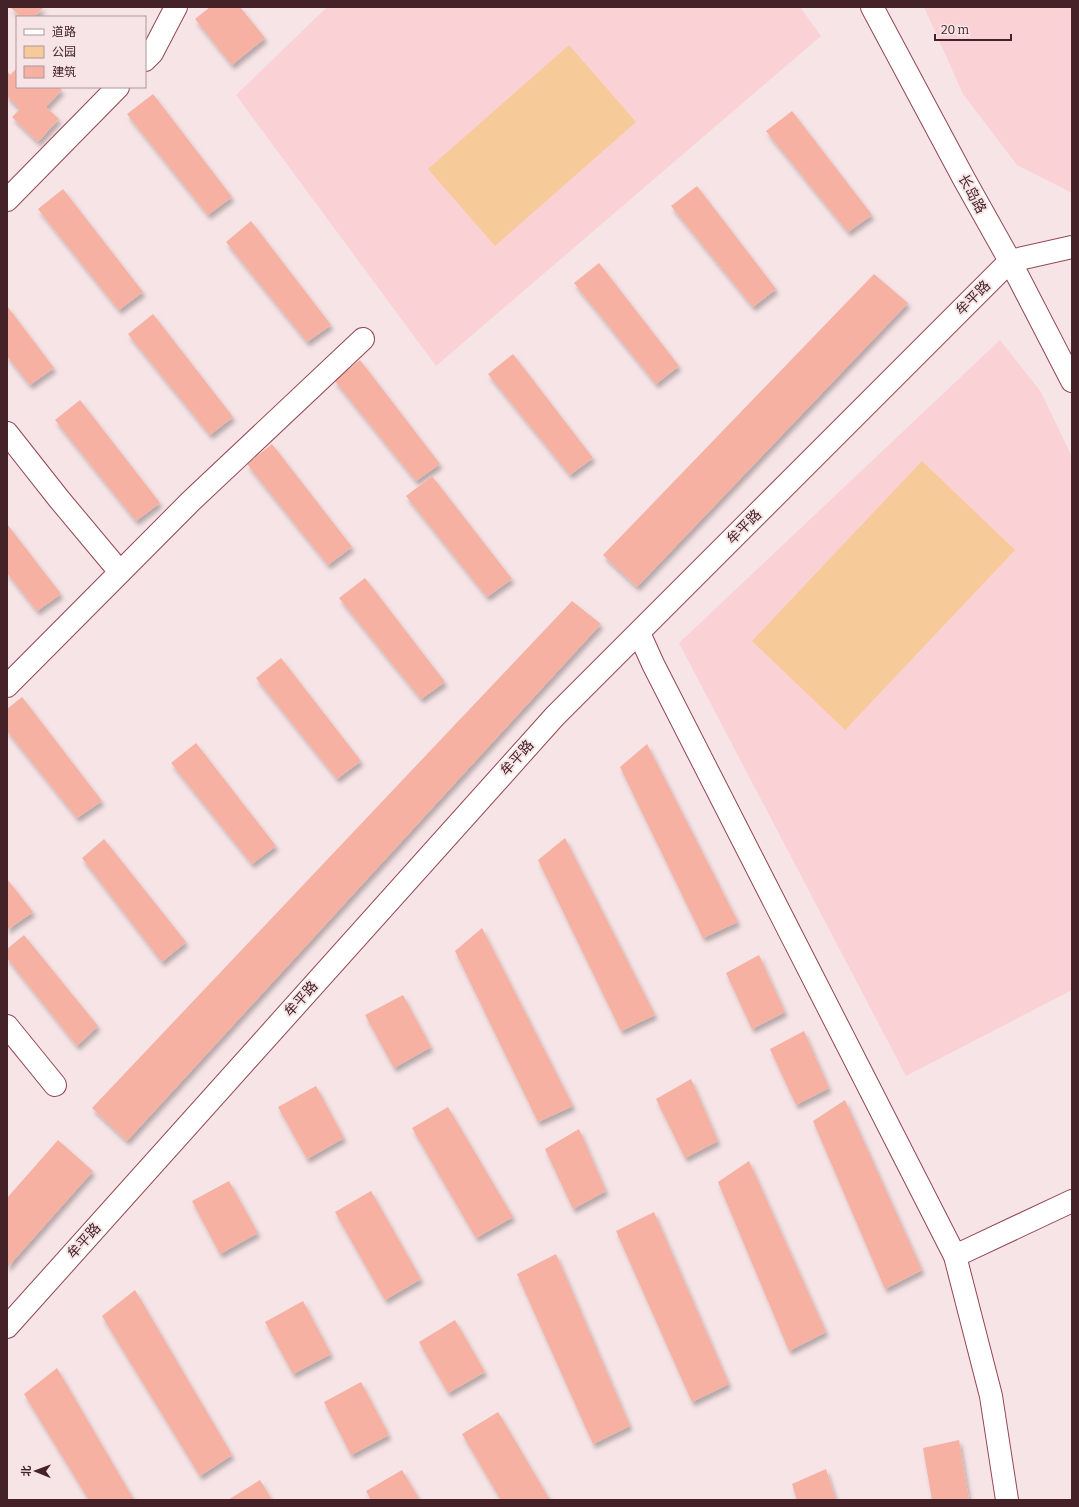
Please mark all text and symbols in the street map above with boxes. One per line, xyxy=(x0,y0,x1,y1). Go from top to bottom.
legend xyxy=(16,16,146,88)
scale bar xyxy=(935,16,1011,42)
text: 20 m xyxy=(941,23,970,37)
text: 道路 xyxy=(52,25,76,39)
text: 公园 xyxy=(52,45,76,59)
text: 建筑 xyxy=(52,65,76,79)
street label: 长岛路 xyxy=(954,172,990,216)
street label: 牟平路 xyxy=(952,277,994,319)
street label: 牟平路 xyxy=(723,506,765,548)
street label: 牟平路 xyxy=(497,737,537,779)
street label: 牟平路 xyxy=(281,978,321,1020)
street label: 牟平路 xyxy=(64,1220,104,1262)
north arrow xyxy=(16,1451,56,1491)
text: 北 xyxy=(20,1465,33,1476)

